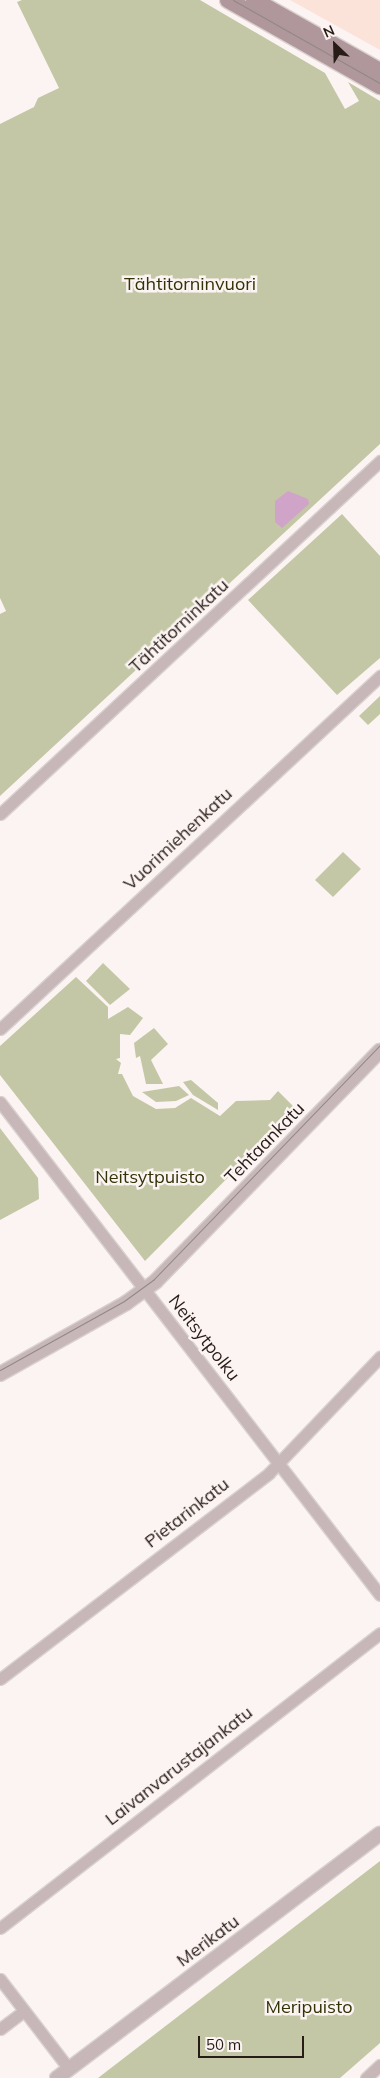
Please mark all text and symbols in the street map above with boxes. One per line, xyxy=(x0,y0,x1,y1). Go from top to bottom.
north arrow xyxy=(310,20,360,70)
text: N xyxy=(320,21,337,42)
park label: Tähtitorninvuori xyxy=(124,273,256,295)
street label: Tähtitorninkatu xyxy=(125,574,233,678)
street label: Vuorimiehenkatu xyxy=(119,783,237,895)
street label: Tehtaankatu xyxy=(221,1098,309,1188)
park label: Neitsytpuisto xyxy=(95,1166,205,1188)
street label: Neitsytpolku xyxy=(164,1291,244,1385)
street label: Pietarinkatu xyxy=(141,1473,233,1553)
street label: Laivanvarustajankatu xyxy=(101,1702,257,1830)
street label: Merikatu xyxy=(172,1910,244,1972)
park label: Meripuisto xyxy=(266,1996,352,2018)
scale bar xyxy=(200,2026,306,2058)
text: 50 m xyxy=(206,2035,241,2054)

